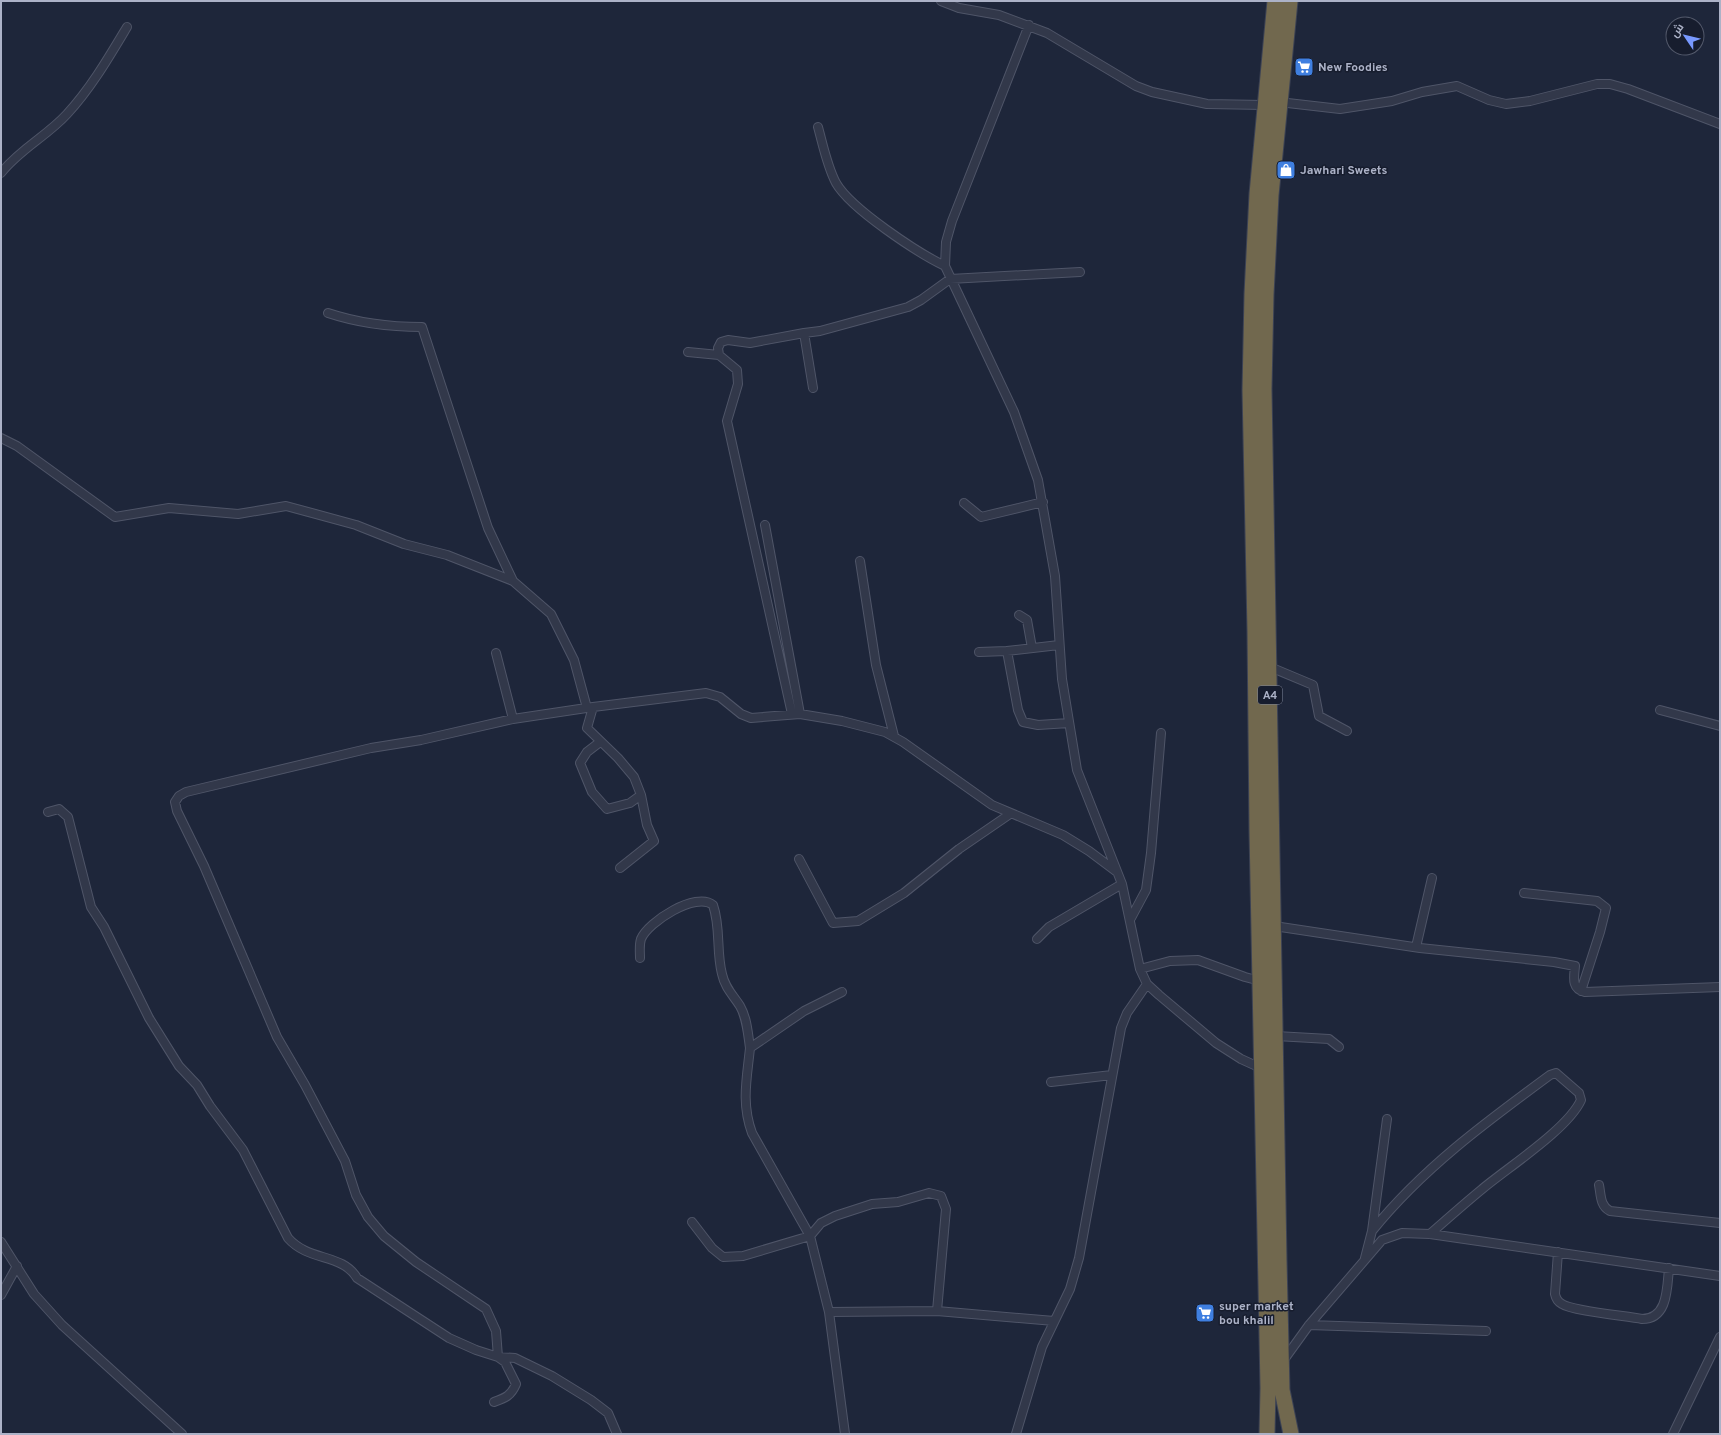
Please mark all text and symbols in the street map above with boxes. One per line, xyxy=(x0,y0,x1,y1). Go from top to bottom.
north arrow xyxy=(1665,16,1705,56)
text: ش xyxy=(1668,21,1687,41)
supermarket icon: New Foodies xyxy=(1293,56,1315,78)
place label: New Foodies xyxy=(1318,60,1388,76)
shop icon: Jawhari Sweets xyxy=(1275,159,1297,181)
place label: Jawhari Sweets xyxy=(1300,163,1387,179)
road number: A4 xyxy=(1258,686,1282,704)
place label: super market bou khalil xyxy=(1219,1299,1294,1329)
supermarket icon: super market bou khalil xyxy=(1194,1302,1216,1324)

